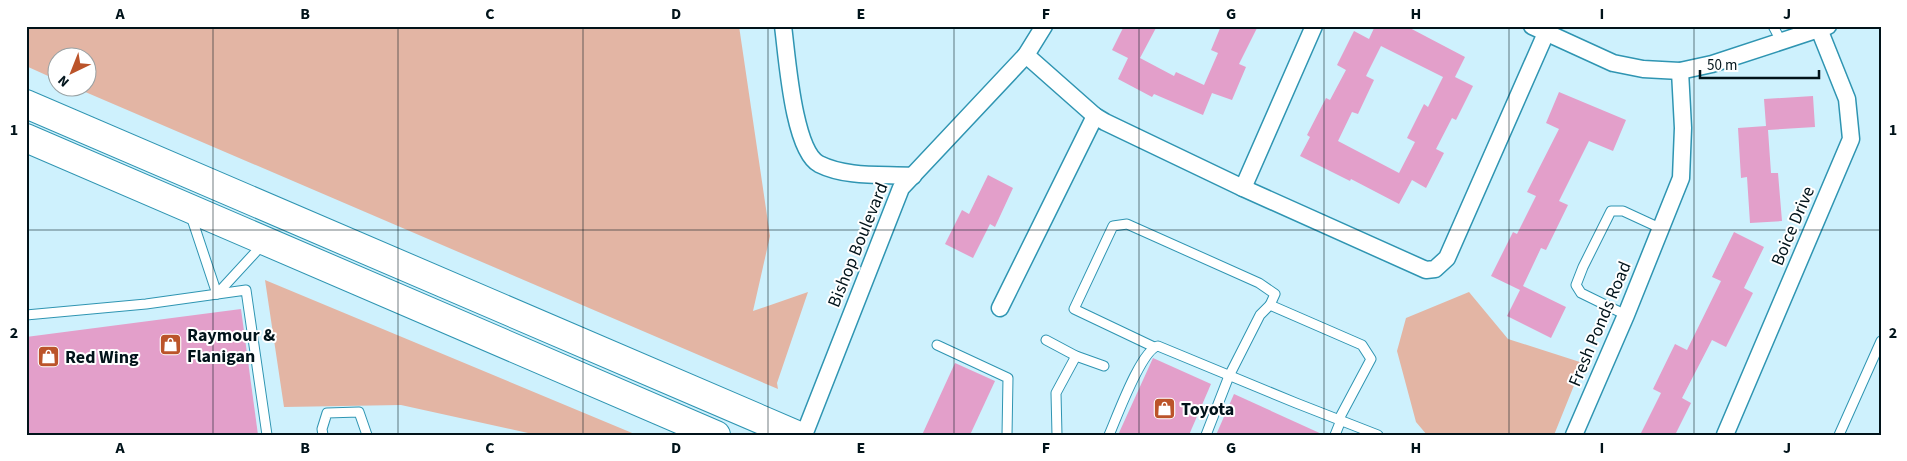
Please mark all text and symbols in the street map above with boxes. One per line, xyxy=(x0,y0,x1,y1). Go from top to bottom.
text: A xyxy=(114,3,125,25)
text: B xyxy=(300,3,310,25)
text: C xyxy=(485,3,495,25)
text: D xyxy=(671,3,681,25)
text: E xyxy=(857,3,865,25)
text: F xyxy=(1042,3,1050,25)
text: G xyxy=(1226,3,1236,25)
text: H xyxy=(1411,3,1421,25)
text: I xyxy=(1600,3,1604,25)
text: J xyxy=(1783,3,1791,25)
north arrow xyxy=(48,48,98,98)
scale bar xyxy=(1700,48,1818,80)
text: 50 m xyxy=(1707,55,1737,76)
text: N xyxy=(54,70,74,91)
text: 1 xyxy=(10,119,18,141)
text: 1 xyxy=(1889,119,1897,141)
street label: Bishop Boulevard xyxy=(822,179,894,311)
street label: Boice Drive xyxy=(1765,182,1821,270)
street label: Fresh Ponds Road xyxy=(1562,258,1638,390)
text: 2 xyxy=(10,322,18,344)
text: 2 xyxy=(1889,322,1897,344)
place label: Raymour & Flanigan xyxy=(187,323,275,369)
shop icon: Raymour & Flanigan xyxy=(159,333,183,357)
shop icon: Red Wing xyxy=(37,345,61,369)
place label: Red Wing xyxy=(65,345,139,370)
shop icon: Toyota xyxy=(1153,397,1177,421)
place label: Toyota xyxy=(1181,397,1234,422)
text: A xyxy=(114,437,125,459)
text: B xyxy=(300,437,310,459)
text: C xyxy=(485,437,495,459)
text: D xyxy=(671,437,681,459)
text: E xyxy=(857,437,865,459)
text: F xyxy=(1042,437,1050,459)
text: G xyxy=(1226,437,1236,459)
text: H xyxy=(1411,437,1421,459)
text: I xyxy=(1600,437,1604,459)
text: J xyxy=(1783,437,1791,459)

